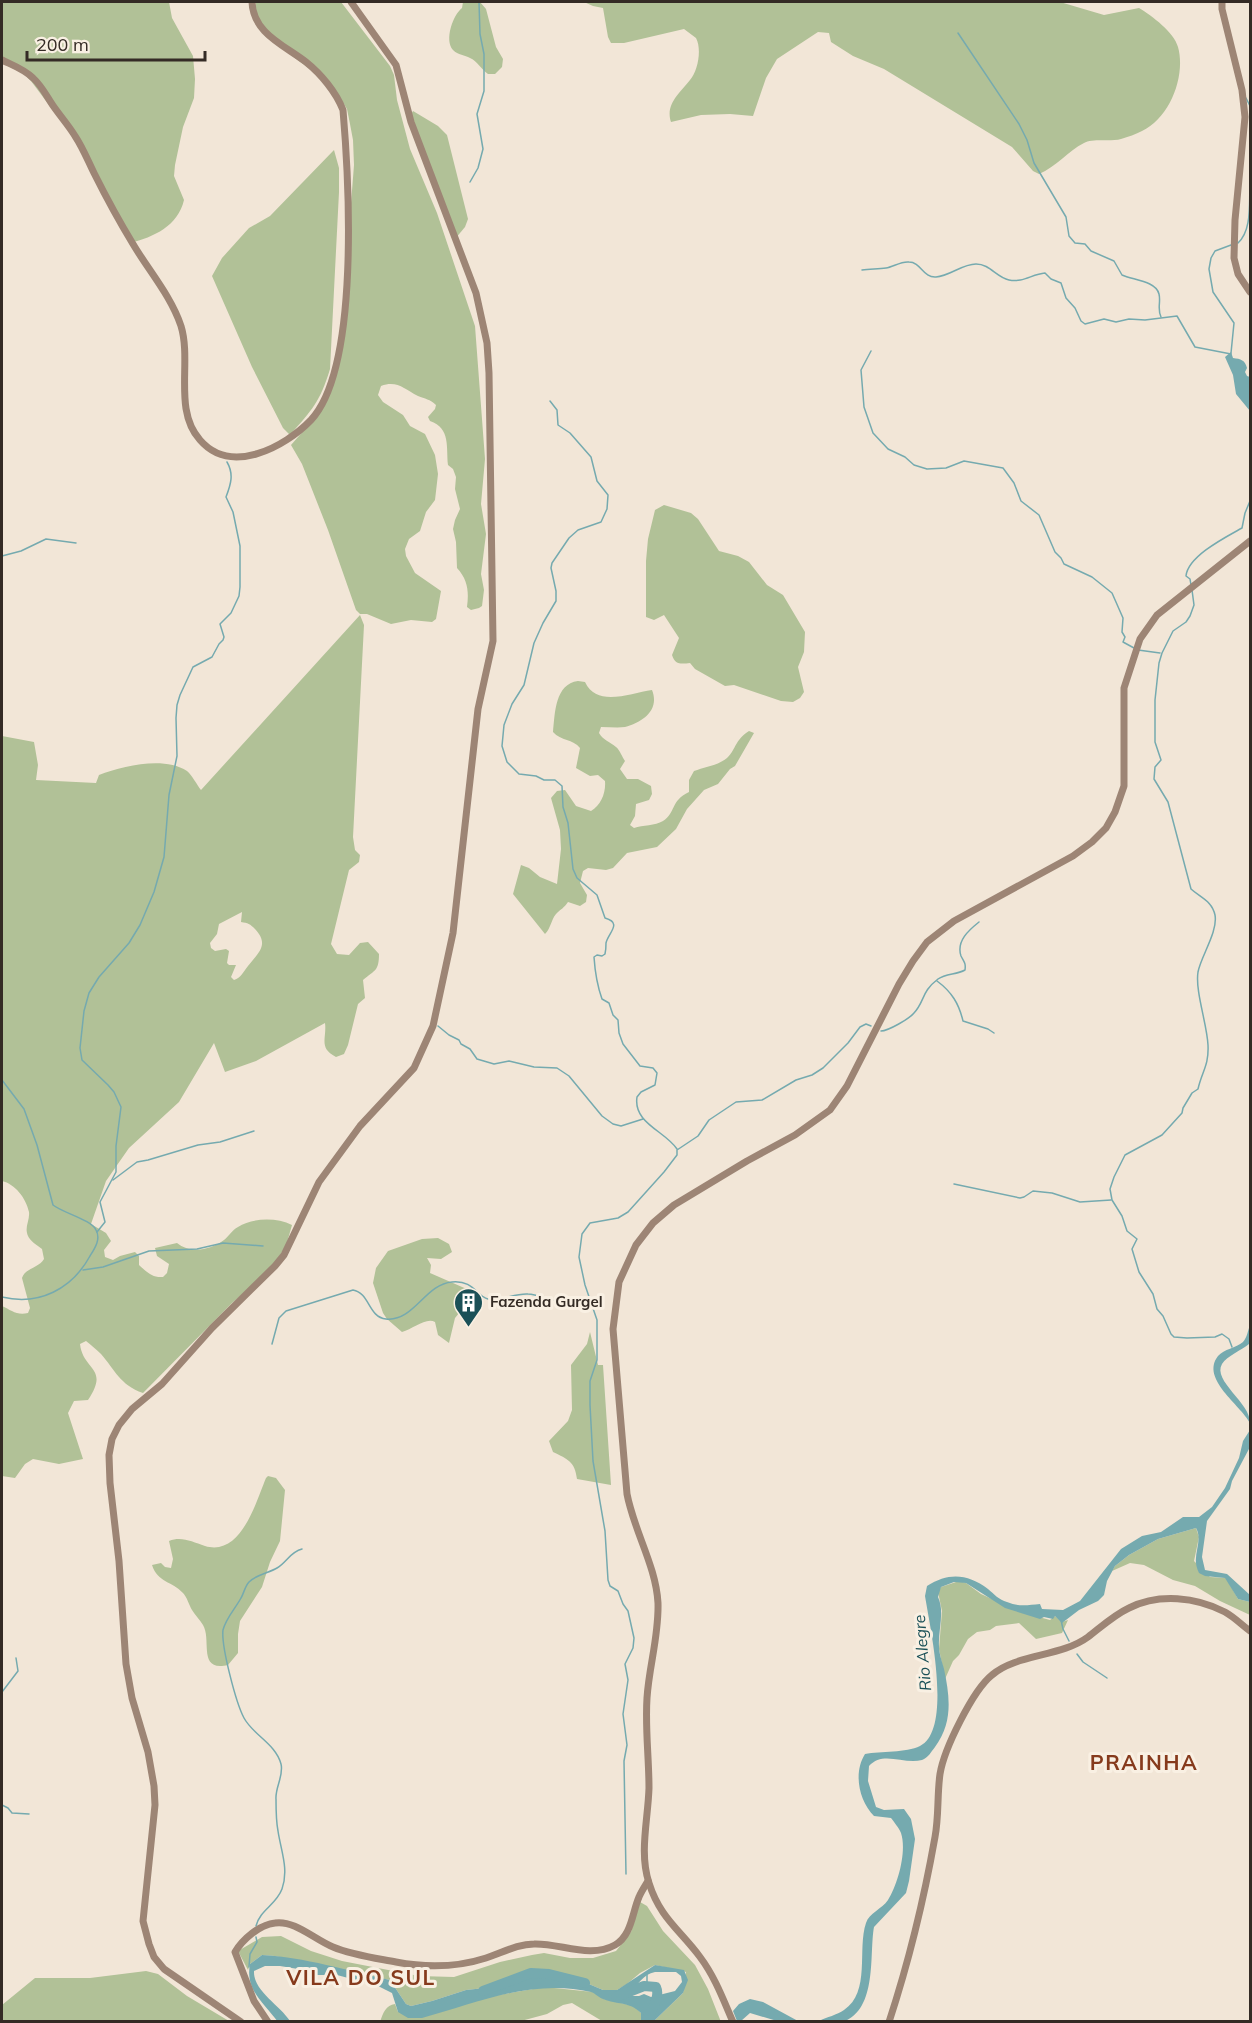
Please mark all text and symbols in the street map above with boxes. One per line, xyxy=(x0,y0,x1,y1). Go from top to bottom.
scale bar xyxy=(27,24,206,62)
text: 200 m xyxy=(36,33,89,56)
building icon: Fazenda Gurgel xyxy=(453,1286,485,1328)
place label: Fazenda Gurgel xyxy=(490,1292,603,1311)
water label: Rio Alegre xyxy=(909,1614,935,1692)
district label: PRAINHA xyxy=(1090,1749,1198,1775)
district label: VILA DO SUL xyxy=(285,1964,436,1990)

